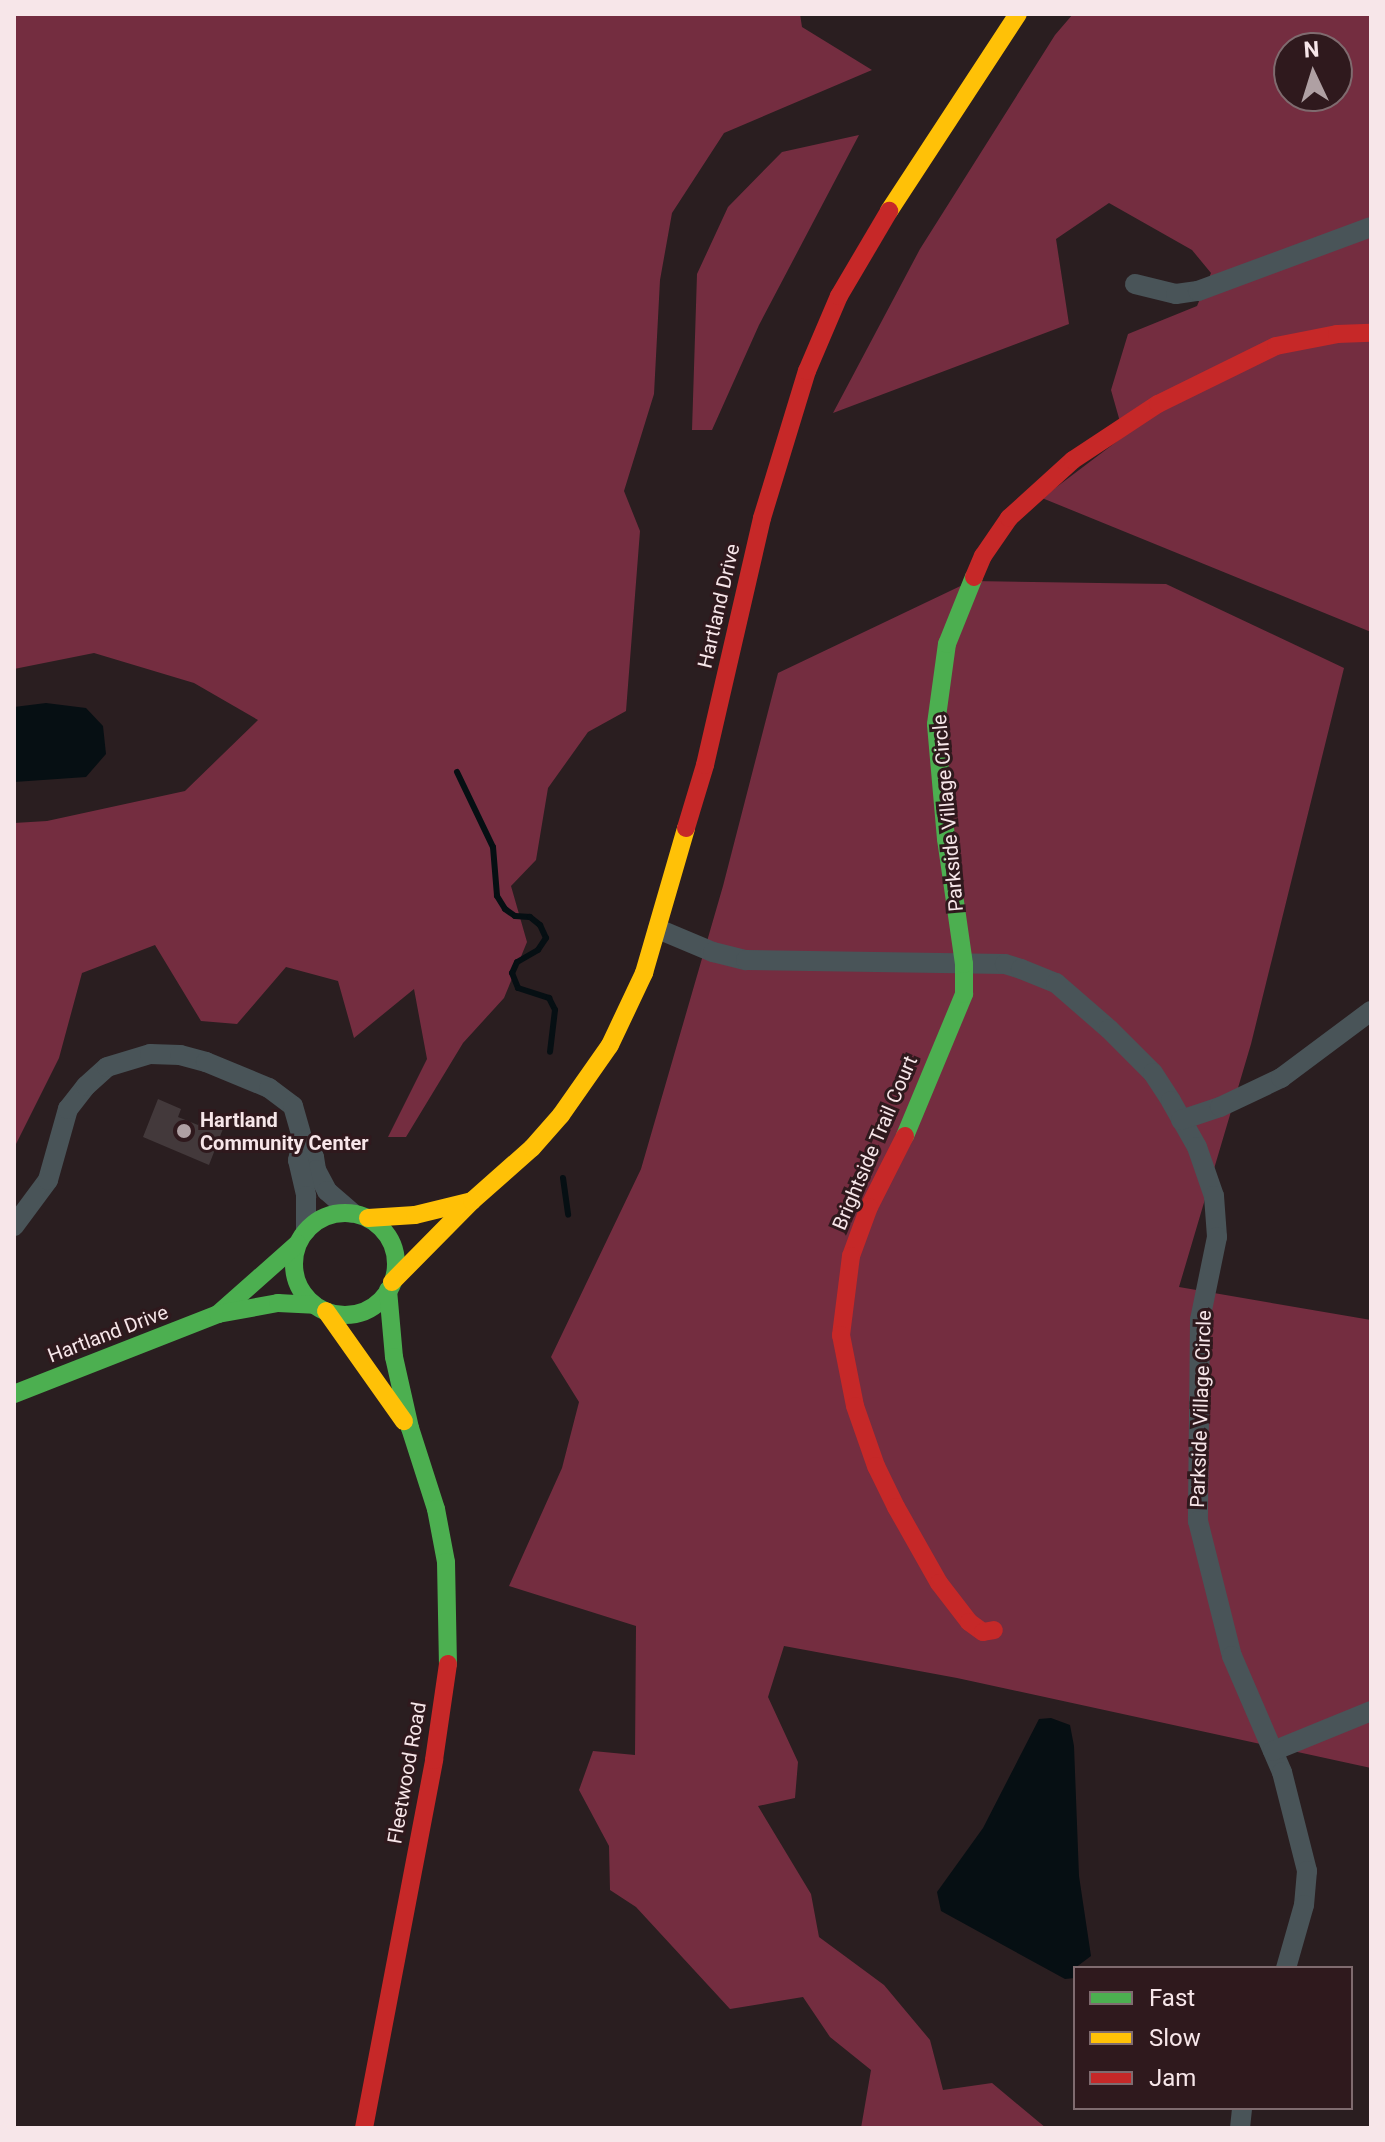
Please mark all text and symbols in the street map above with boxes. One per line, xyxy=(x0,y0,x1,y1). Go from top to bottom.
north arrow xyxy=(1273,32,1353,112)
text: N xyxy=(1303,37,1320,63)
street label: Hartland Drive xyxy=(693,541,745,671)
street label: Parkside Village Circle xyxy=(927,713,969,913)
street label: Brightside Trail Court xyxy=(827,1052,923,1234)
place label: Hartland Community Center xyxy=(200,1108,369,1155)
marker: Hartland Community Center xyxy=(175,1122,193,1140)
street label: Hartland Drive xyxy=(44,1300,172,1368)
street label: Parkside Village Circle xyxy=(1186,1310,1216,1508)
street label: Fleetwood Road xyxy=(383,1700,431,1846)
legend xyxy=(1073,1966,1353,2110)
text: Fast xyxy=(1149,1984,1195,2012)
text: Slow xyxy=(1149,2024,1201,2052)
text: Jam xyxy=(1149,2064,1196,2092)

